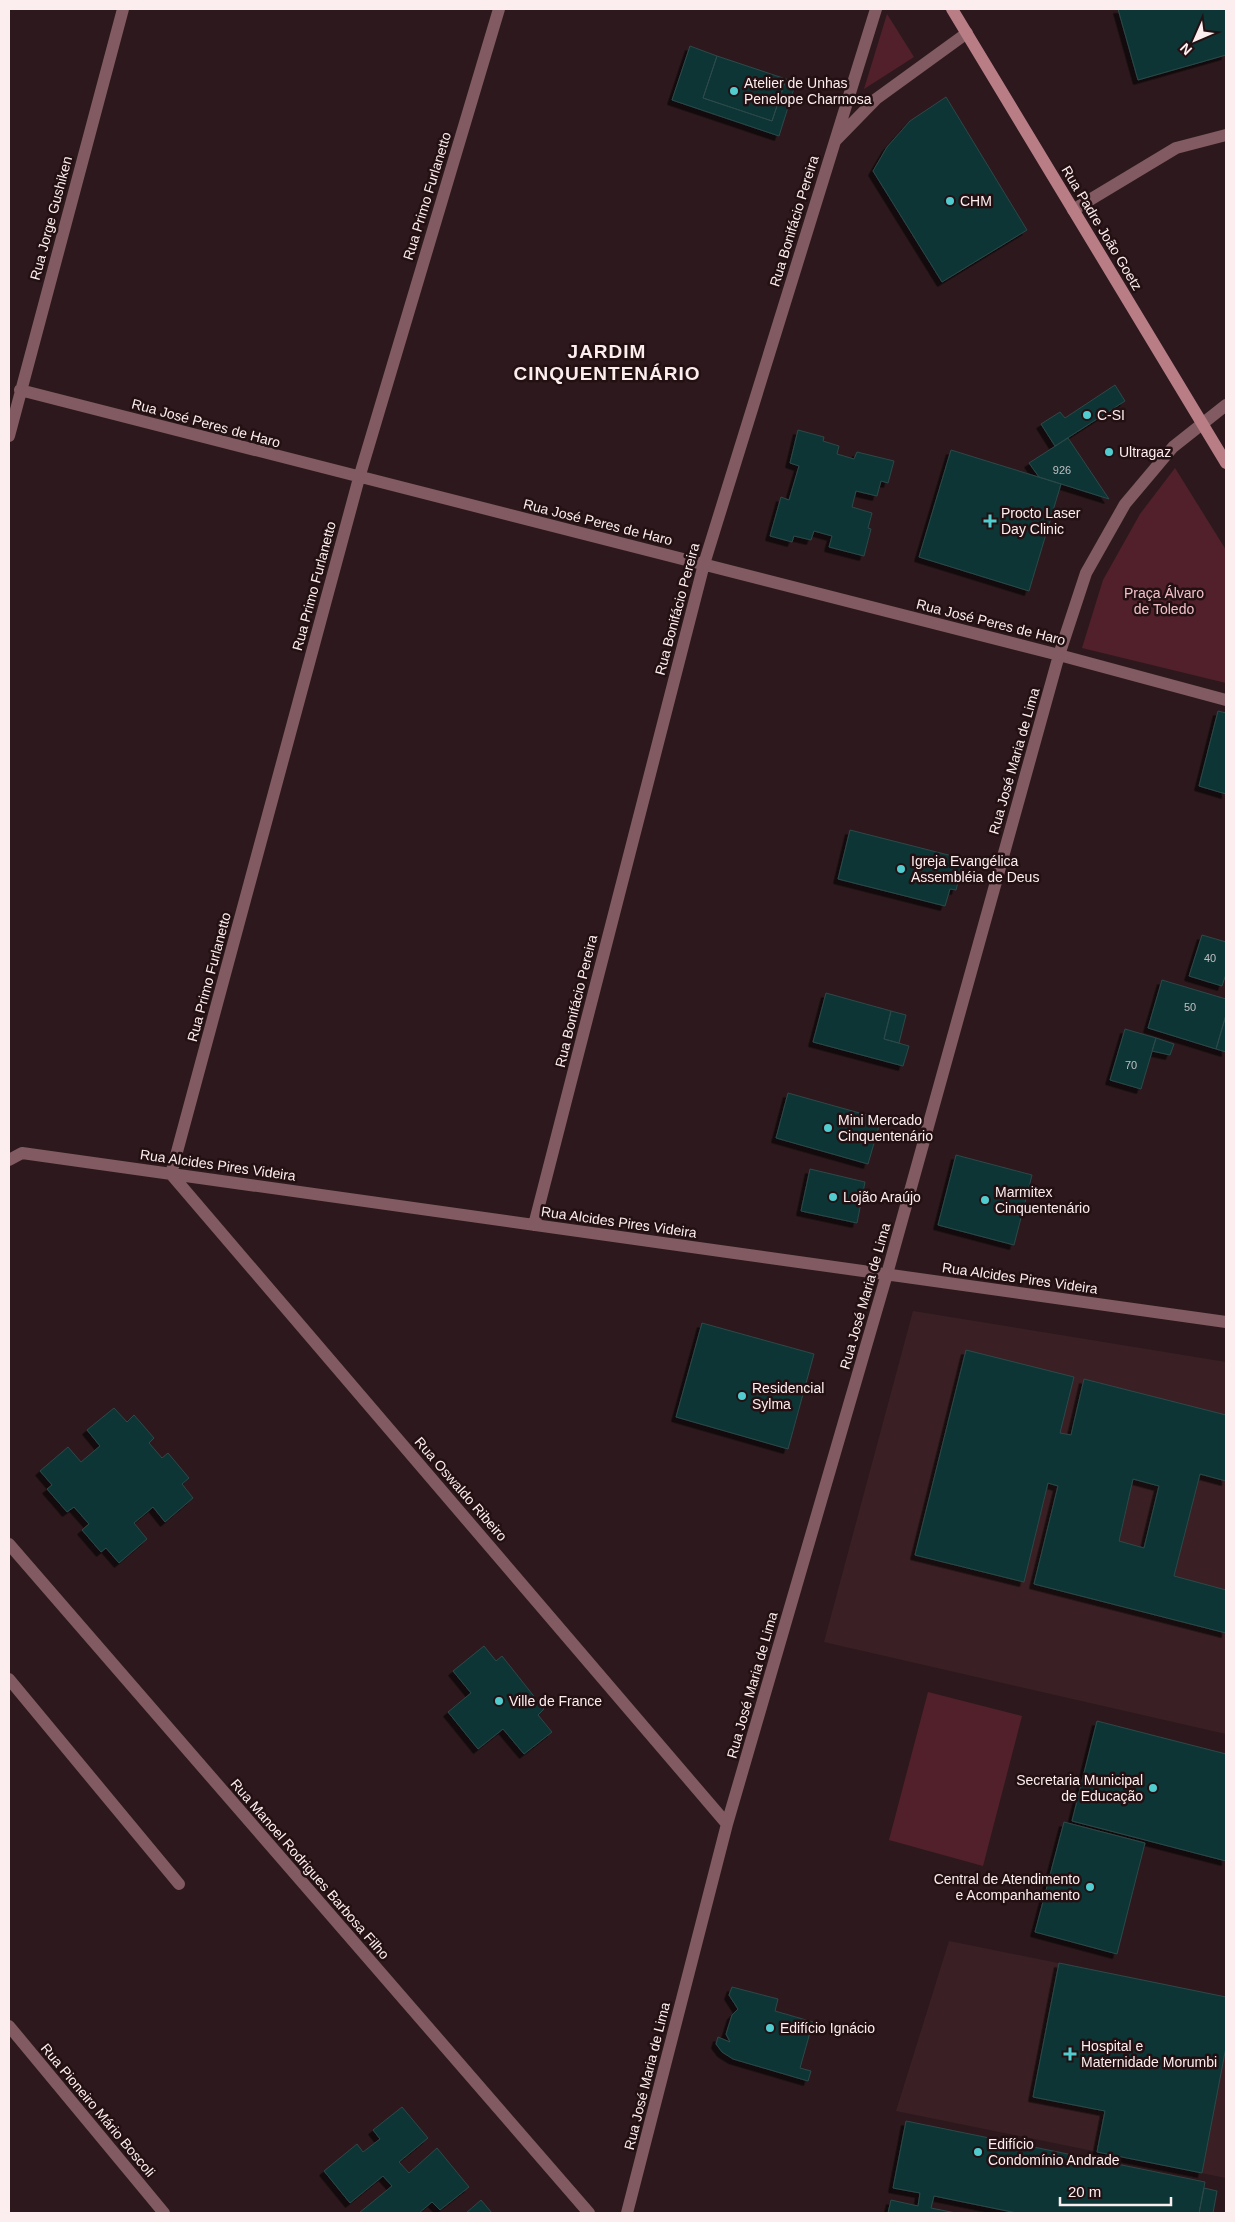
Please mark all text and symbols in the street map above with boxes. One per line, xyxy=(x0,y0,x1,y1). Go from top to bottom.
north arrow xyxy=(1170,15,1220,65)
text: N xyxy=(1177,40,1195,58)
place label: Atelier de Unhas Penelope Charmosa xyxy=(744,75,872,107)
marker: Atelier de Unhas Penelope Charmosa xyxy=(728,85,740,97)
street label: Rua Primo Furlanetto xyxy=(400,130,454,262)
street label: Rua Bonifácio Pereira xyxy=(766,153,822,288)
street label: Rua Jorge Gushiken xyxy=(27,154,75,282)
street label: Rua Padre João Goetz xyxy=(1058,163,1146,293)
place label: CHM xyxy=(960,193,992,209)
marker: CHM xyxy=(944,195,956,207)
district label: JARDIM CINQUENTENÁRIO xyxy=(513,341,701,384)
street label: Rua José Peres de Haro xyxy=(130,395,282,451)
place label: C-SI xyxy=(1097,407,1125,423)
marker: C-SI xyxy=(1081,409,1093,421)
place label: Ultragaz xyxy=(1119,444,1171,460)
marker: Ultragaz xyxy=(1103,446,1115,458)
house number: 926 xyxy=(1053,464,1071,476)
street label: Rua José Peres de Haro xyxy=(522,496,675,548)
place label: Procto Laser Day Clinic xyxy=(1001,505,1081,537)
marker: Procto Laser Day Clinic xyxy=(983,514,997,528)
street label: Rua Primo Furlanetto xyxy=(289,519,339,652)
street label: Rua Bonifácio Pereira xyxy=(652,541,702,677)
park label: Praça Álvaro de Toledo xyxy=(1124,585,1204,617)
street label: Rua José Peres de Haro xyxy=(915,596,1068,648)
street label: Rua José Maria de Lima xyxy=(985,686,1043,836)
place label: Igreja Evangélica Assembléia de Deus xyxy=(911,853,1039,885)
marker: Igreja Evangélica Assembléia de Deus xyxy=(895,863,907,875)
street label: Rua Primo Furlanetto xyxy=(184,910,234,1043)
street label: Rua Bonifácio Pereira xyxy=(552,933,600,1069)
house number: 40 xyxy=(1204,952,1216,964)
house number: 50 xyxy=(1184,1001,1196,1013)
house number: 70 xyxy=(1125,1059,1137,1071)
place label: Mini Mercado Cinquentenário xyxy=(838,1112,933,1144)
marker: Mini Mercado Cinquentenário xyxy=(822,1122,834,1134)
street label: Rua Alcides Pires Videira xyxy=(139,1146,297,1184)
place label: Marmitex Cinquentenário xyxy=(995,1184,1090,1216)
place label: Lojão Araújo xyxy=(843,1189,921,1205)
marker: Lojão Araújo xyxy=(827,1191,839,1203)
marker: Marmitex Cinquentenário xyxy=(979,1194,991,1206)
street label: Rua Alcides Pires Videira xyxy=(540,1203,698,1241)
street label: Rua José Maria de Lima xyxy=(836,1221,894,1371)
street label: Rua Alcides Pires Videira xyxy=(941,1259,1099,1297)
place label: Residencial Sylma xyxy=(752,1380,824,1412)
marker: Residencial Sylma xyxy=(736,1390,748,1402)
street label: Rua Oswaldo Ribeiro xyxy=(412,1434,511,1544)
street label: Rua José Maria de Lima xyxy=(723,1610,781,1760)
place label: Ville de France xyxy=(509,1693,602,1709)
marker: Ville de France xyxy=(493,1695,505,1707)
place label: Secretaria Municipal de Educação xyxy=(1016,1772,1143,1804)
street label: Rua Manoel Rodrigues Barbosa Filho xyxy=(227,1776,393,1963)
marker: Secretaria Municipal de Educação xyxy=(1147,1782,1159,1794)
place label: Central de Atendimento e Acompanhamento xyxy=(934,1871,1080,1903)
marker: Central de Atendimento e Acompanhamento xyxy=(1084,1881,1096,1893)
street label: Rua José Maria de Lima xyxy=(621,2000,673,2152)
place label: Edifício Ignácio xyxy=(780,2020,875,2036)
marker: Edifício Ignácio xyxy=(764,2022,776,2034)
place label: Hospital e Maternidade Morumbi xyxy=(1081,2038,1217,2070)
street label: Rua Pioneiro Mário Boscoli xyxy=(38,2040,158,2180)
marker: Hospital e Maternidade Morumbi xyxy=(1063,2047,1077,2061)
place label: Edifício Condomínio Andrade xyxy=(988,2136,1120,2168)
marker: Edifício Condomínio Andrade xyxy=(972,2146,984,2158)
scale bar xyxy=(1060,2174,1171,2206)
text: 20 m xyxy=(1068,2183,1101,2200)

